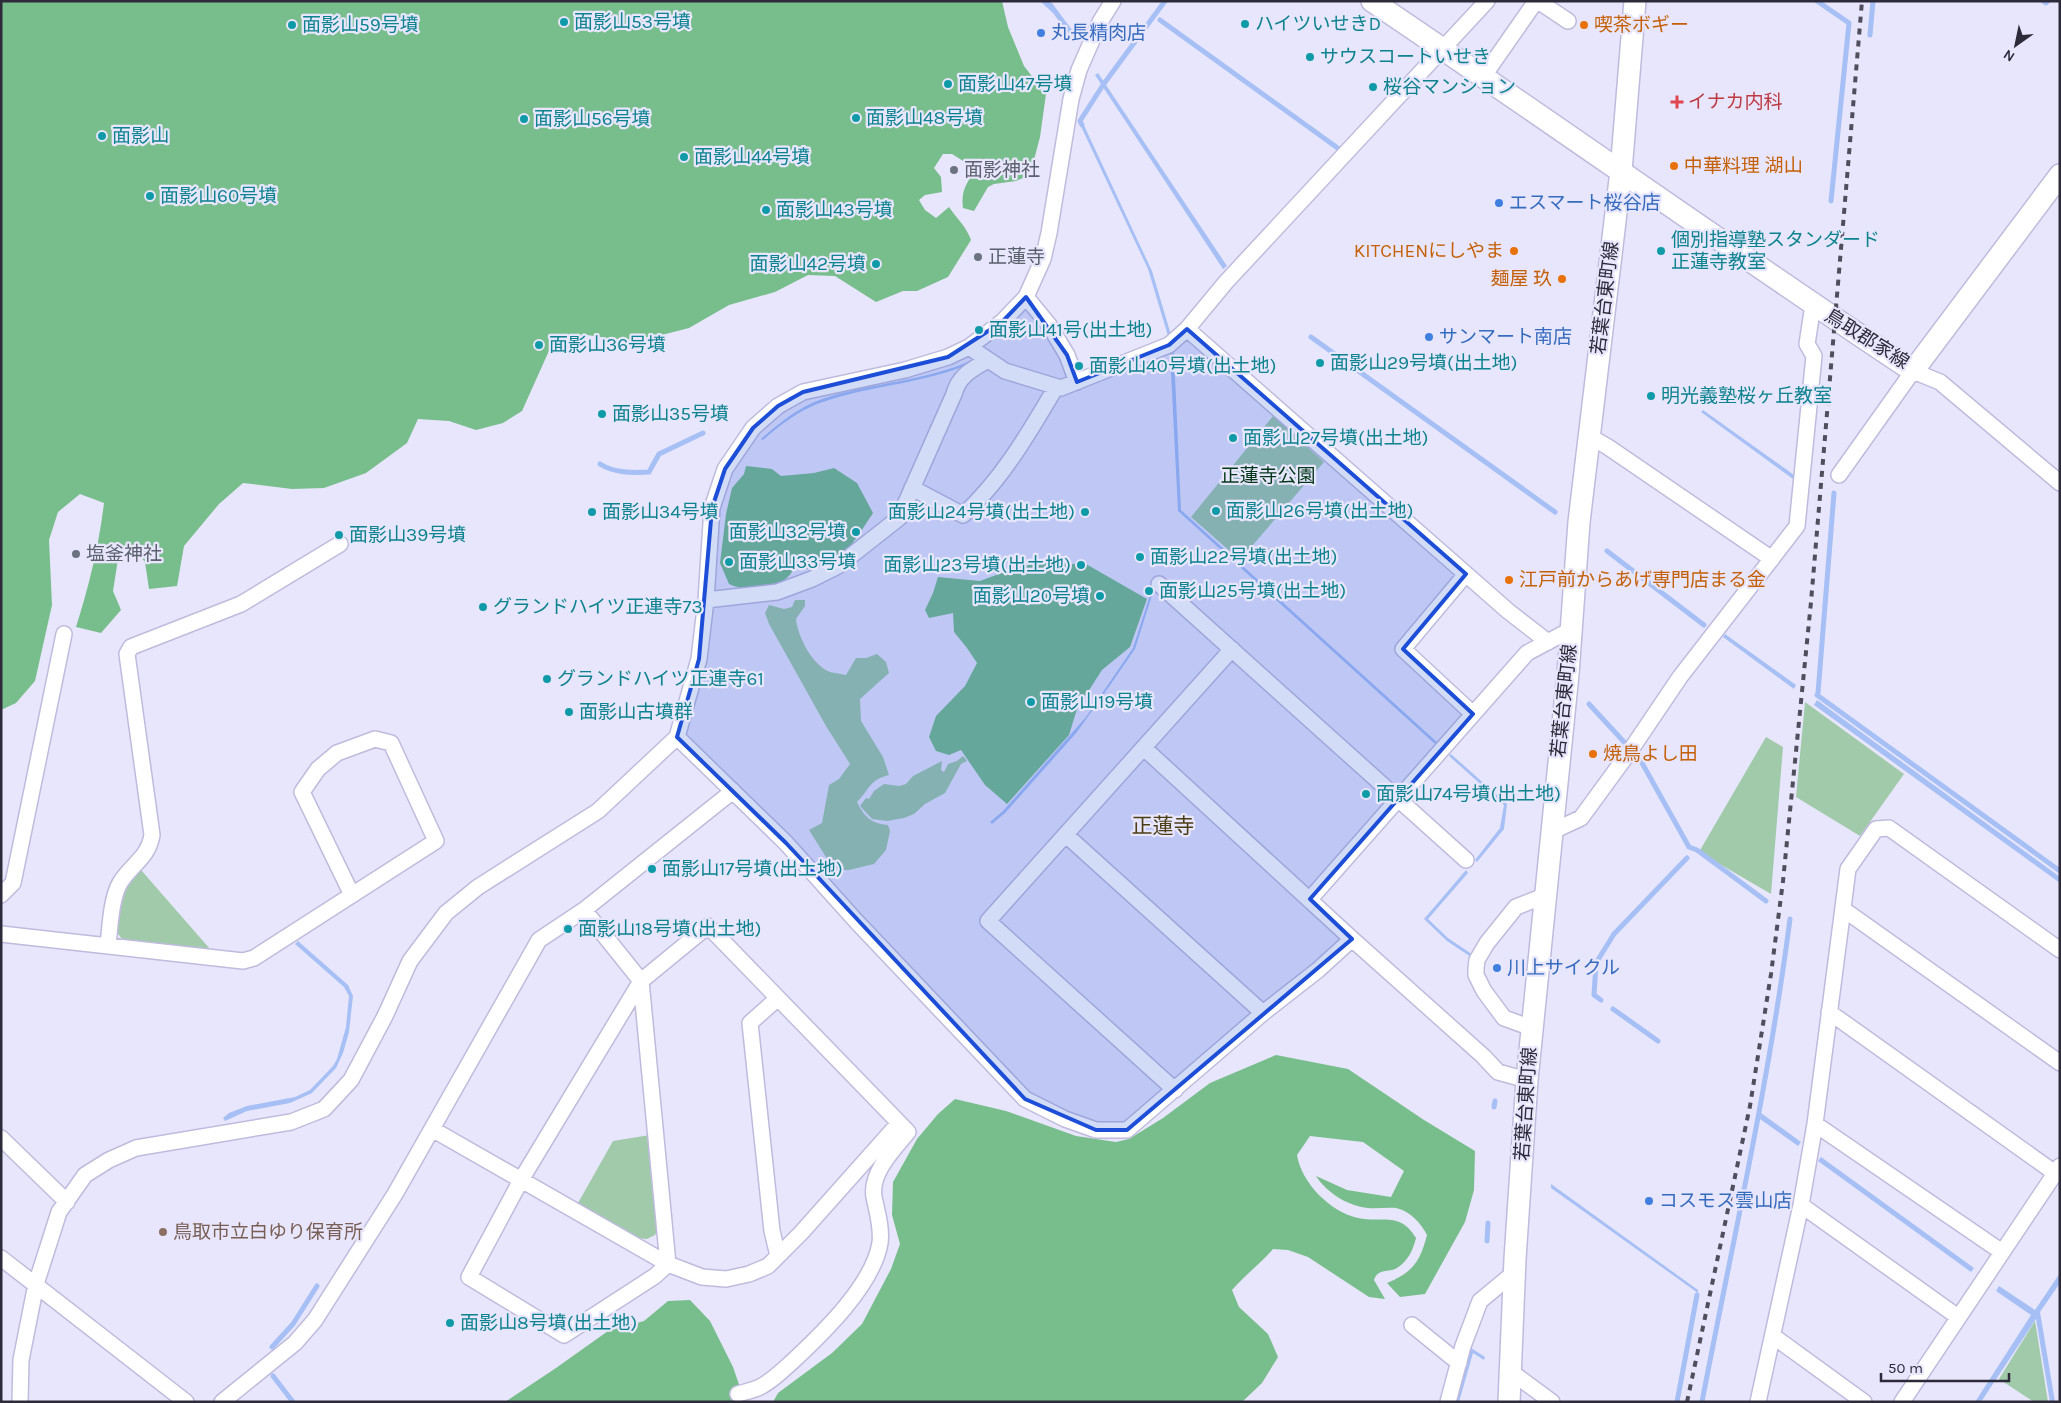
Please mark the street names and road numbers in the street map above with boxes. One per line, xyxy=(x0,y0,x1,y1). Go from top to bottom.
street label: 若葉台東町線 xyxy=(1587,240,1623,356)
street label: 鳥取郡家線 xyxy=(1821,304,1913,374)
street label: 若葉台東町線 xyxy=(1547,643,1581,759)
street label: 若葉台東町線 xyxy=(1511,1046,1541,1162)

